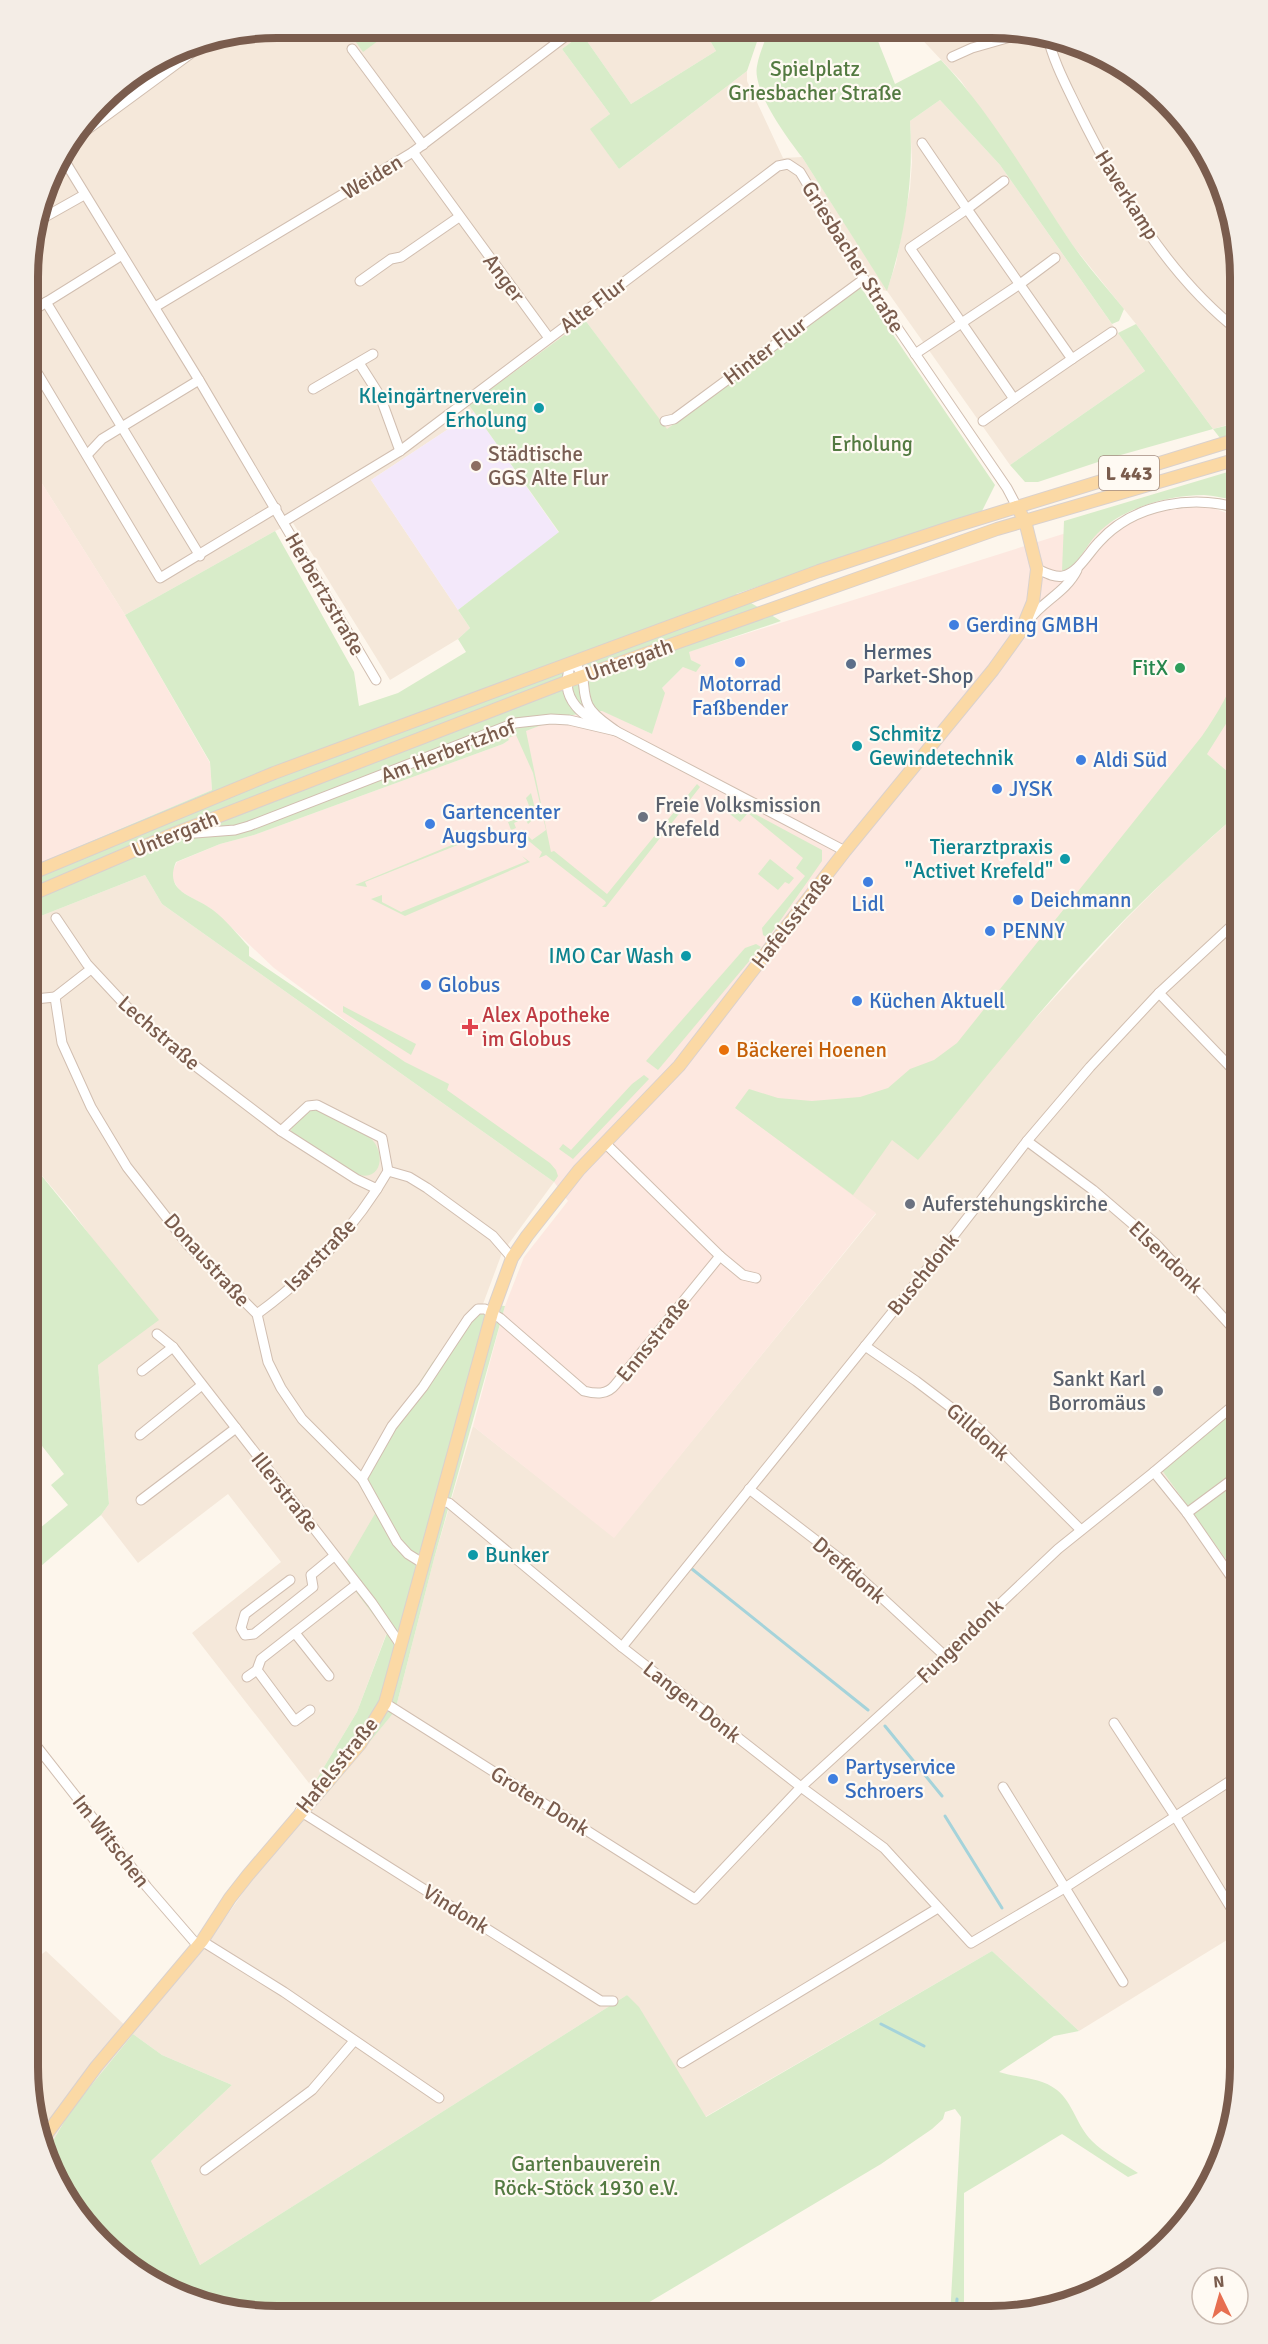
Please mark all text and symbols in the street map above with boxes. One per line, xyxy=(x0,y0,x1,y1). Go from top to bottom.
park label: Spielplatz Griesbacher Straße xyxy=(728,56,902,106)
street label: Haverkamp xyxy=(1089,145,1165,245)
street label: Weiden xyxy=(337,149,407,205)
street label: Griesbacher Straße xyxy=(796,176,910,338)
street label: Anger xyxy=(477,249,531,307)
street label: Alte Flur xyxy=(554,271,632,339)
street label: Hinter Flur xyxy=(718,311,812,391)
place label: Kleingärtnerverein Erholung xyxy=(359,383,527,433)
marker: Kleingärtnerverein Erholung xyxy=(532,401,546,415)
park label: Erholung xyxy=(831,431,913,457)
place label: Städtische GGS Alte Flur xyxy=(488,441,608,491)
road number: L 443 xyxy=(1099,456,1159,490)
marker: Städtische GGS Alte Flur xyxy=(469,459,483,473)
street label: Herbertzstraße xyxy=(279,528,371,660)
place label: Gerding GMBH xyxy=(966,612,1099,638)
marker: Gerding GMBH xyxy=(947,618,961,632)
street label: Untergath xyxy=(582,633,676,687)
place label: Hermes Parket-Shop xyxy=(863,639,973,689)
marker: Motorrad Faßbender xyxy=(733,655,747,669)
place label: FitX xyxy=(1132,655,1168,681)
marker: Hermes Parket-Shop xyxy=(844,657,858,671)
marker: FitX xyxy=(1173,661,1187,675)
place label: Motorrad Faßbender xyxy=(692,671,789,721)
street label: Am Herbertzhof xyxy=(377,713,520,789)
place label: Schmitz Gewindetechnik xyxy=(869,721,1014,771)
marker: Schmitz Gewindetechnik xyxy=(850,739,864,753)
place label: Aldi Süd xyxy=(1093,747,1167,773)
marker: Aldi Süd xyxy=(1074,753,1088,767)
place label: JYSK xyxy=(1009,776,1053,802)
marker: JYSK xyxy=(990,782,1004,796)
place label: Freie Volksmission Krefeld xyxy=(655,792,821,842)
place label: Gartencenter Augsburg xyxy=(442,799,561,849)
street label: Untergath xyxy=(128,805,222,863)
marker: Freie Volksmission Krefeld xyxy=(636,810,650,824)
marker: Gartencenter Augsburg xyxy=(423,817,437,831)
place label: Tierarztpraxis "Activet Krefeld" xyxy=(905,834,1053,884)
marker: Tierarztpraxis "Activet Krefeld" xyxy=(1058,852,1072,866)
street label: Hafelsstraße xyxy=(746,866,838,974)
marker: Lidl xyxy=(861,875,875,889)
place label: Deichmann xyxy=(1030,887,1131,913)
place label: Lidl xyxy=(851,891,885,917)
marker: Deichmann xyxy=(1011,893,1025,907)
place label: PENNY xyxy=(1002,918,1065,944)
marker: PENNY xyxy=(983,924,997,938)
place label: IMO Car Wash xyxy=(549,943,674,969)
marker: IMO Car Wash xyxy=(679,949,693,963)
place label: Globus xyxy=(438,972,500,998)
marker: Globus xyxy=(419,978,433,992)
place label: Küchen Aktuell xyxy=(869,988,1005,1014)
street label: Lechstraße xyxy=(112,990,206,1076)
marker: Küchen Aktuell xyxy=(850,994,864,1008)
place label: Alex Apotheke im Globus xyxy=(482,1002,610,1052)
marker: Alex Apotheke im Globus xyxy=(463,1020,477,1034)
place label: Bäckerei Hoenen xyxy=(736,1037,887,1063)
marker: Bäckerei Hoenen xyxy=(717,1043,731,1057)
place label: Auferstehungskirche xyxy=(922,1191,1108,1217)
marker: Auferstehungskirche xyxy=(903,1197,917,1211)
street label: Donaustraße xyxy=(158,1208,256,1312)
street label: Isarstraße xyxy=(279,1213,361,1297)
street label: Elsendonk xyxy=(1123,1215,1209,1299)
street label: Buschdonk xyxy=(882,1227,964,1321)
street label: Ennsstraße xyxy=(611,1291,695,1387)
place label: Sankt Karl Borromäus xyxy=(1048,1366,1146,1416)
marker: Sankt Karl Borromäus xyxy=(1151,1384,1165,1398)
street label: Gilldonk xyxy=(941,1398,1015,1467)
street label: Illerstraße xyxy=(246,1447,324,1537)
street label: Dreffdonk xyxy=(807,1531,891,1609)
place label: Bunker xyxy=(485,1542,549,1568)
marker: Bunker xyxy=(466,1548,480,1562)
street label: Fungendonk xyxy=(911,1593,1009,1689)
street label: Langen Donk xyxy=(638,1656,746,1749)
street label: Hafelsstraße xyxy=(290,1712,384,1818)
place label: Partyservice Schroers xyxy=(845,1754,956,1804)
street label: Groten Donk xyxy=(486,1760,595,1842)
marker: Partyservice Schroers xyxy=(826,1772,840,1786)
street label: Im Witschen xyxy=(67,1789,155,1893)
street label: Vindonk xyxy=(418,1879,494,1940)
park label: Gartenbauverein Röck-Stöck 1930 e.V. xyxy=(493,2151,679,2201)
north arrow xyxy=(1190,2266,1250,2326)
text: N xyxy=(1212,2272,1225,2293)

